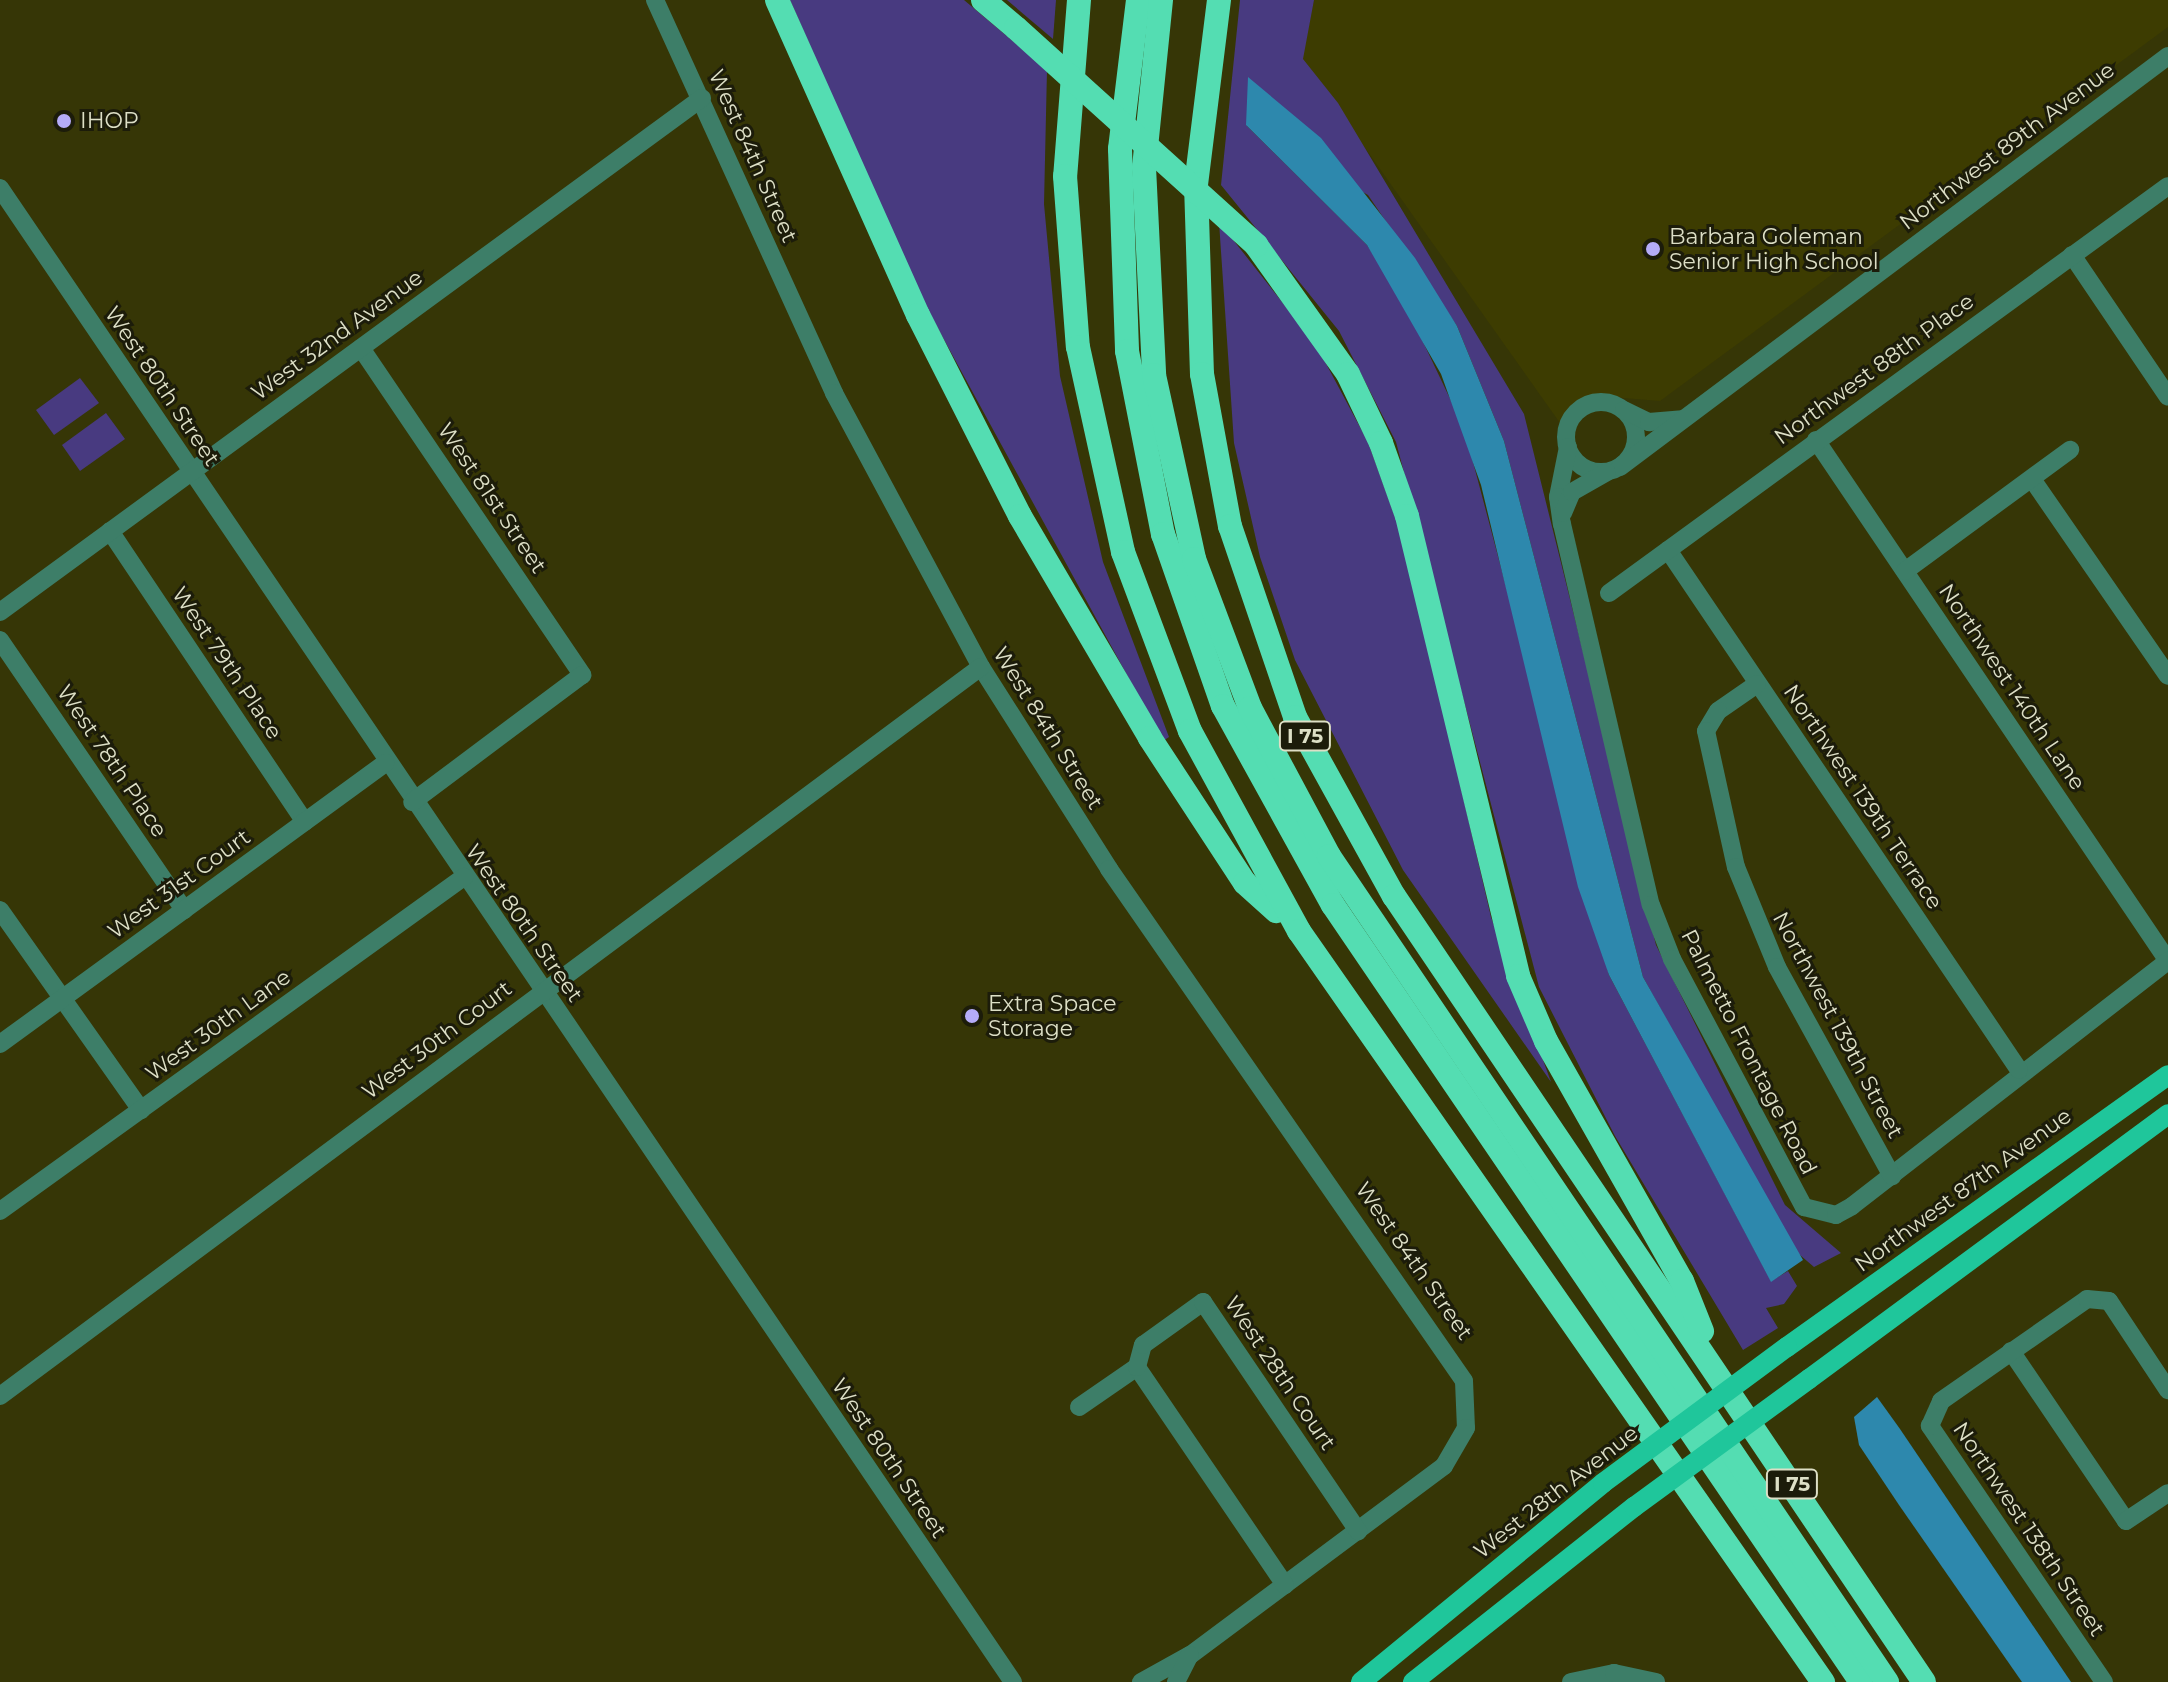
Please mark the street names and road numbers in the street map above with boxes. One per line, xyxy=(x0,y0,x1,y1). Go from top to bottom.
street label: Northwest 89th Avenue xyxy=(1894,57,2120,235)
street label: West 84th Street xyxy=(703,65,803,247)
street label: West 32nd Avenue xyxy=(246,264,428,406)
street label: Northwest 88th Place xyxy=(1769,288,1979,450)
street label: West 80th Street xyxy=(99,301,225,471)
street label: West 81st Street xyxy=(432,418,552,578)
street label: Northwest 140th Lane xyxy=(1933,579,2091,795)
street label: West 79th Place xyxy=(166,582,288,744)
street label: West 84th Street xyxy=(987,642,1109,814)
street label: West 78th Place xyxy=(51,680,173,842)
street label: Northwest 139th Terrace xyxy=(1778,680,1948,914)
road number: I 75 xyxy=(1277,720,1333,752)
street label: West 31st Court xyxy=(103,824,255,944)
street label: West 80th Street xyxy=(460,839,588,1007)
street label: Northwest 139th Street xyxy=(1767,907,1909,1143)
street label: Palmetto Frontage Road xyxy=(1676,925,1822,1179)
street label: West 30th Lane xyxy=(140,964,296,1086)
street label: West 30th Court xyxy=(357,975,517,1105)
street label: Northwest 87th Avenue xyxy=(1850,1102,2076,1278)
street label: West 84th Street xyxy=(1350,1177,1478,1345)
street label: West 28th Court xyxy=(1219,1291,1341,1455)
street label: West 80th Street xyxy=(826,1373,952,1543)
street label: Northwest 138th Street xyxy=(1947,1417,2111,1641)
street label: West 28th Avenue xyxy=(1469,1420,1643,1564)
road number: I 75 xyxy=(1764,1468,1820,1500)

